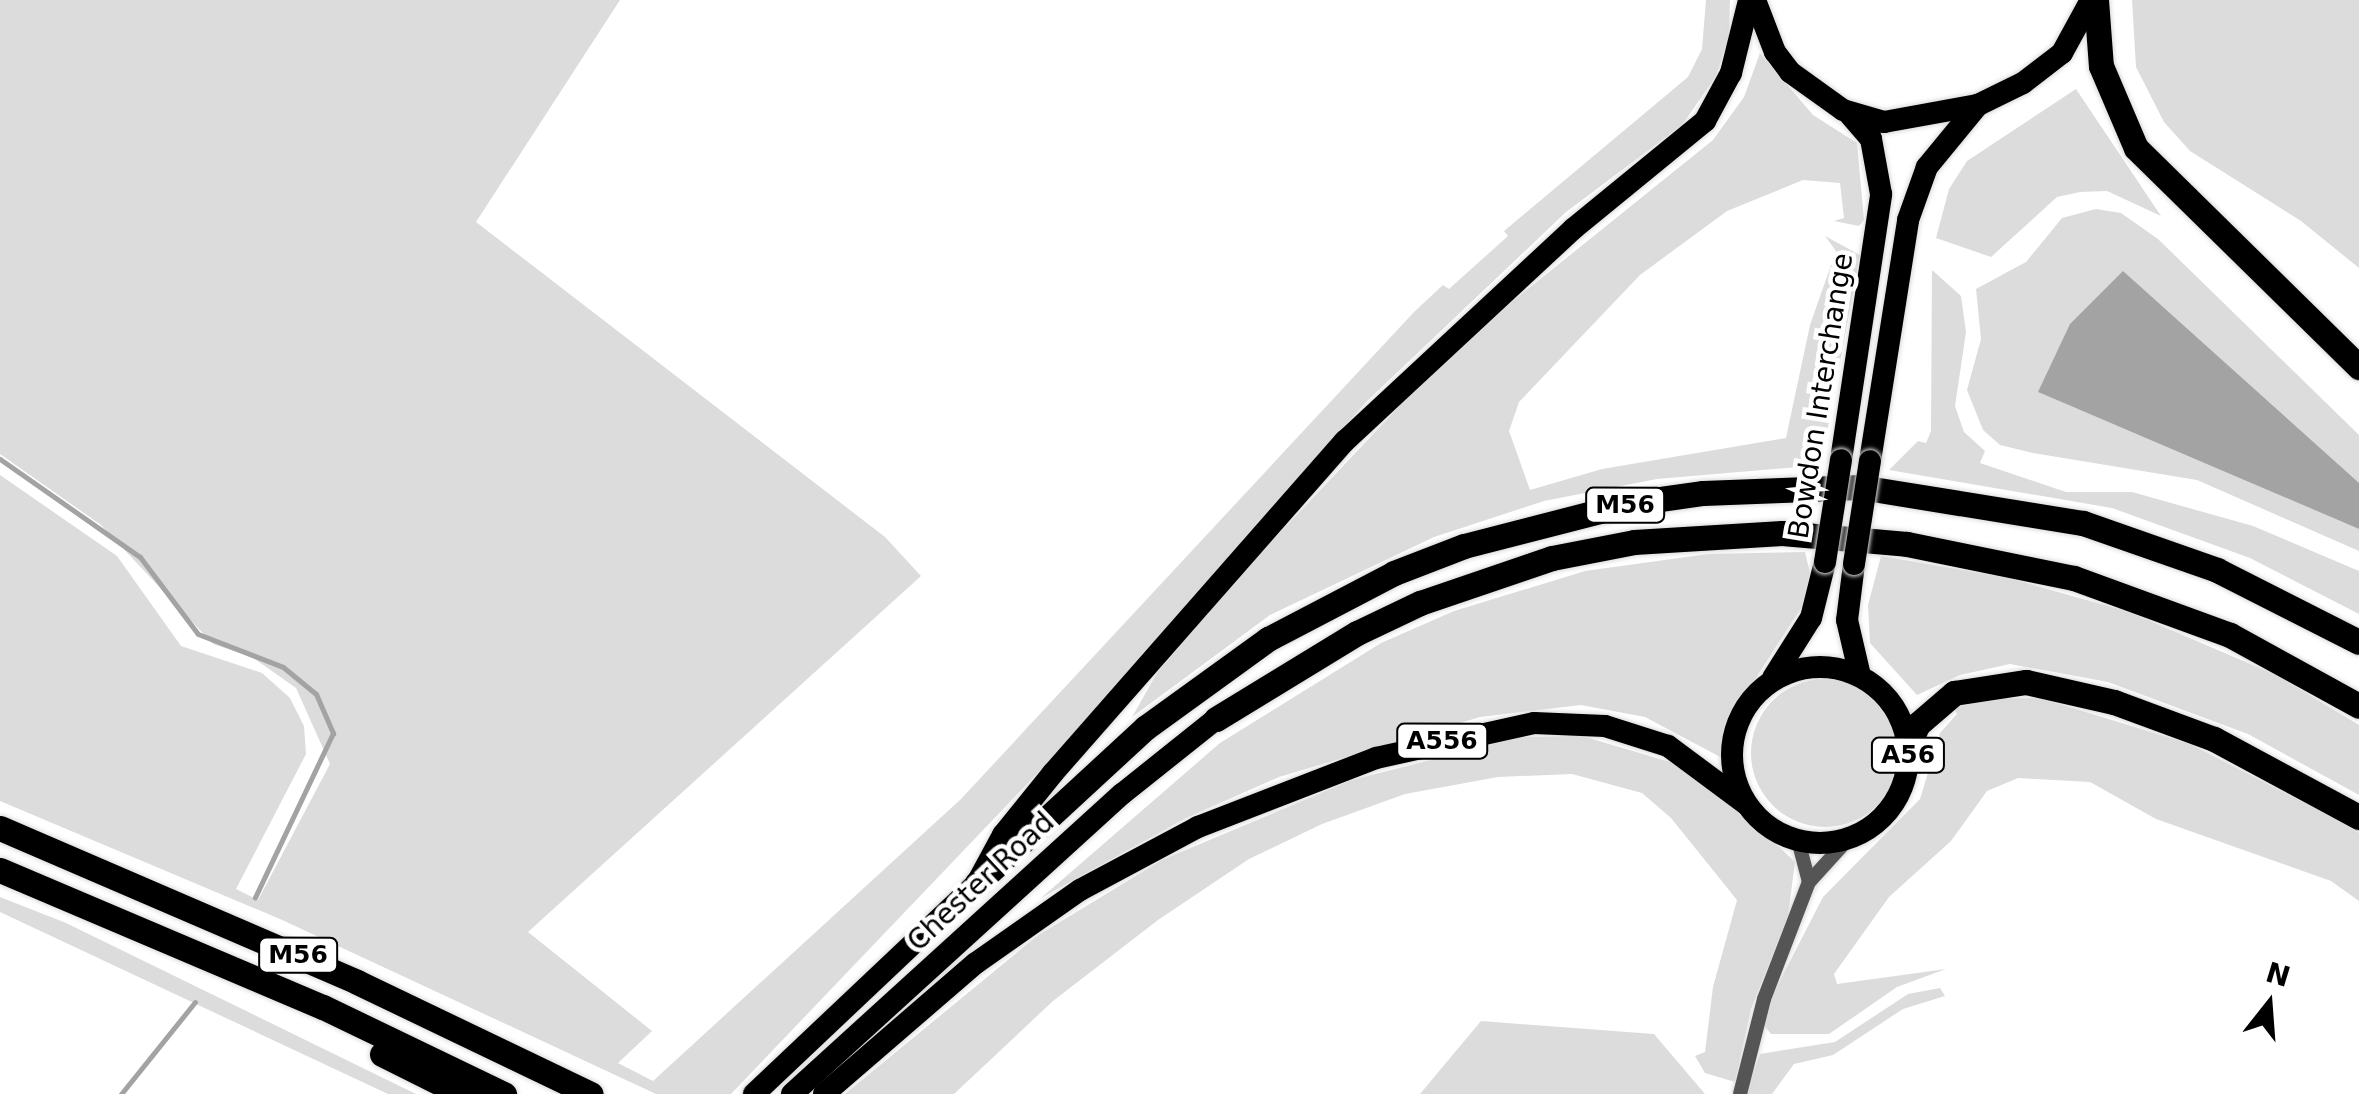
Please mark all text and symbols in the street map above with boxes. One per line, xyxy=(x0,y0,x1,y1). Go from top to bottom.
street label: Bowdon Interchange xyxy=(1782,251,1860,541)
road number: M56 xyxy=(1585,485,1665,525)
road number: A556 xyxy=(1394,721,1490,761)
road number: A56 xyxy=(1870,735,1946,775)
street label: Chester Road xyxy=(901,806,1061,958)
road number: M56 xyxy=(258,935,338,975)
north arrow xyxy=(2219,954,2319,1054)
text: N xyxy=(2262,956,2294,994)

